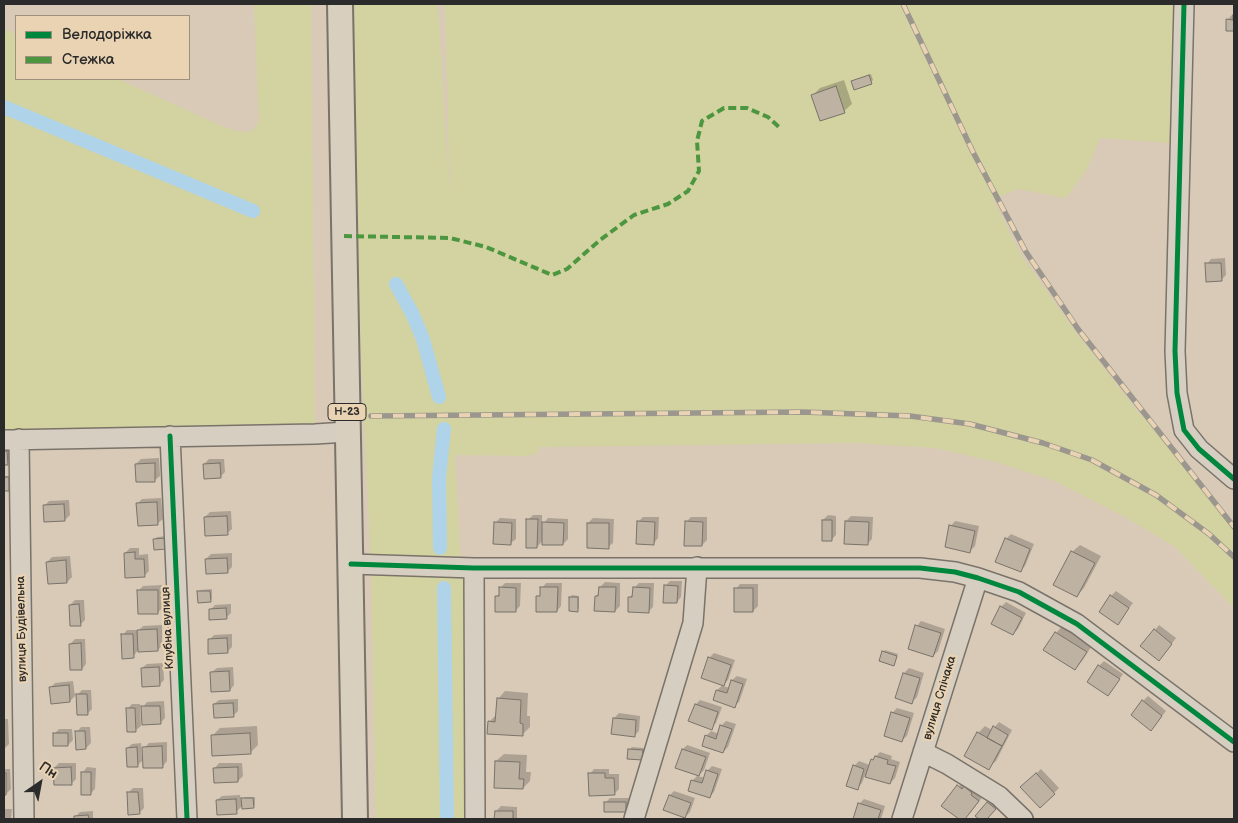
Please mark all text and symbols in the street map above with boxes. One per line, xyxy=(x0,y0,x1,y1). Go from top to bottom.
legend xyxy=(15,15,190,80)
text: Велодоріжка xyxy=(62,25,152,44)
text: Стежка xyxy=(62,50,115,69)
road number: Н-23 xyxy=(328,404,366,421)
street label: вулиця Будівельна xyxy=(14,576,30,682)
street label: Клубна вулиця xyxy=(159,586,177,670)
street label: вулиця Спічака xyxy=(920,654,960,742)
north arrow xyxy=(15,758,65,808)
text: Пн xyxy=(36,758,61,782)

